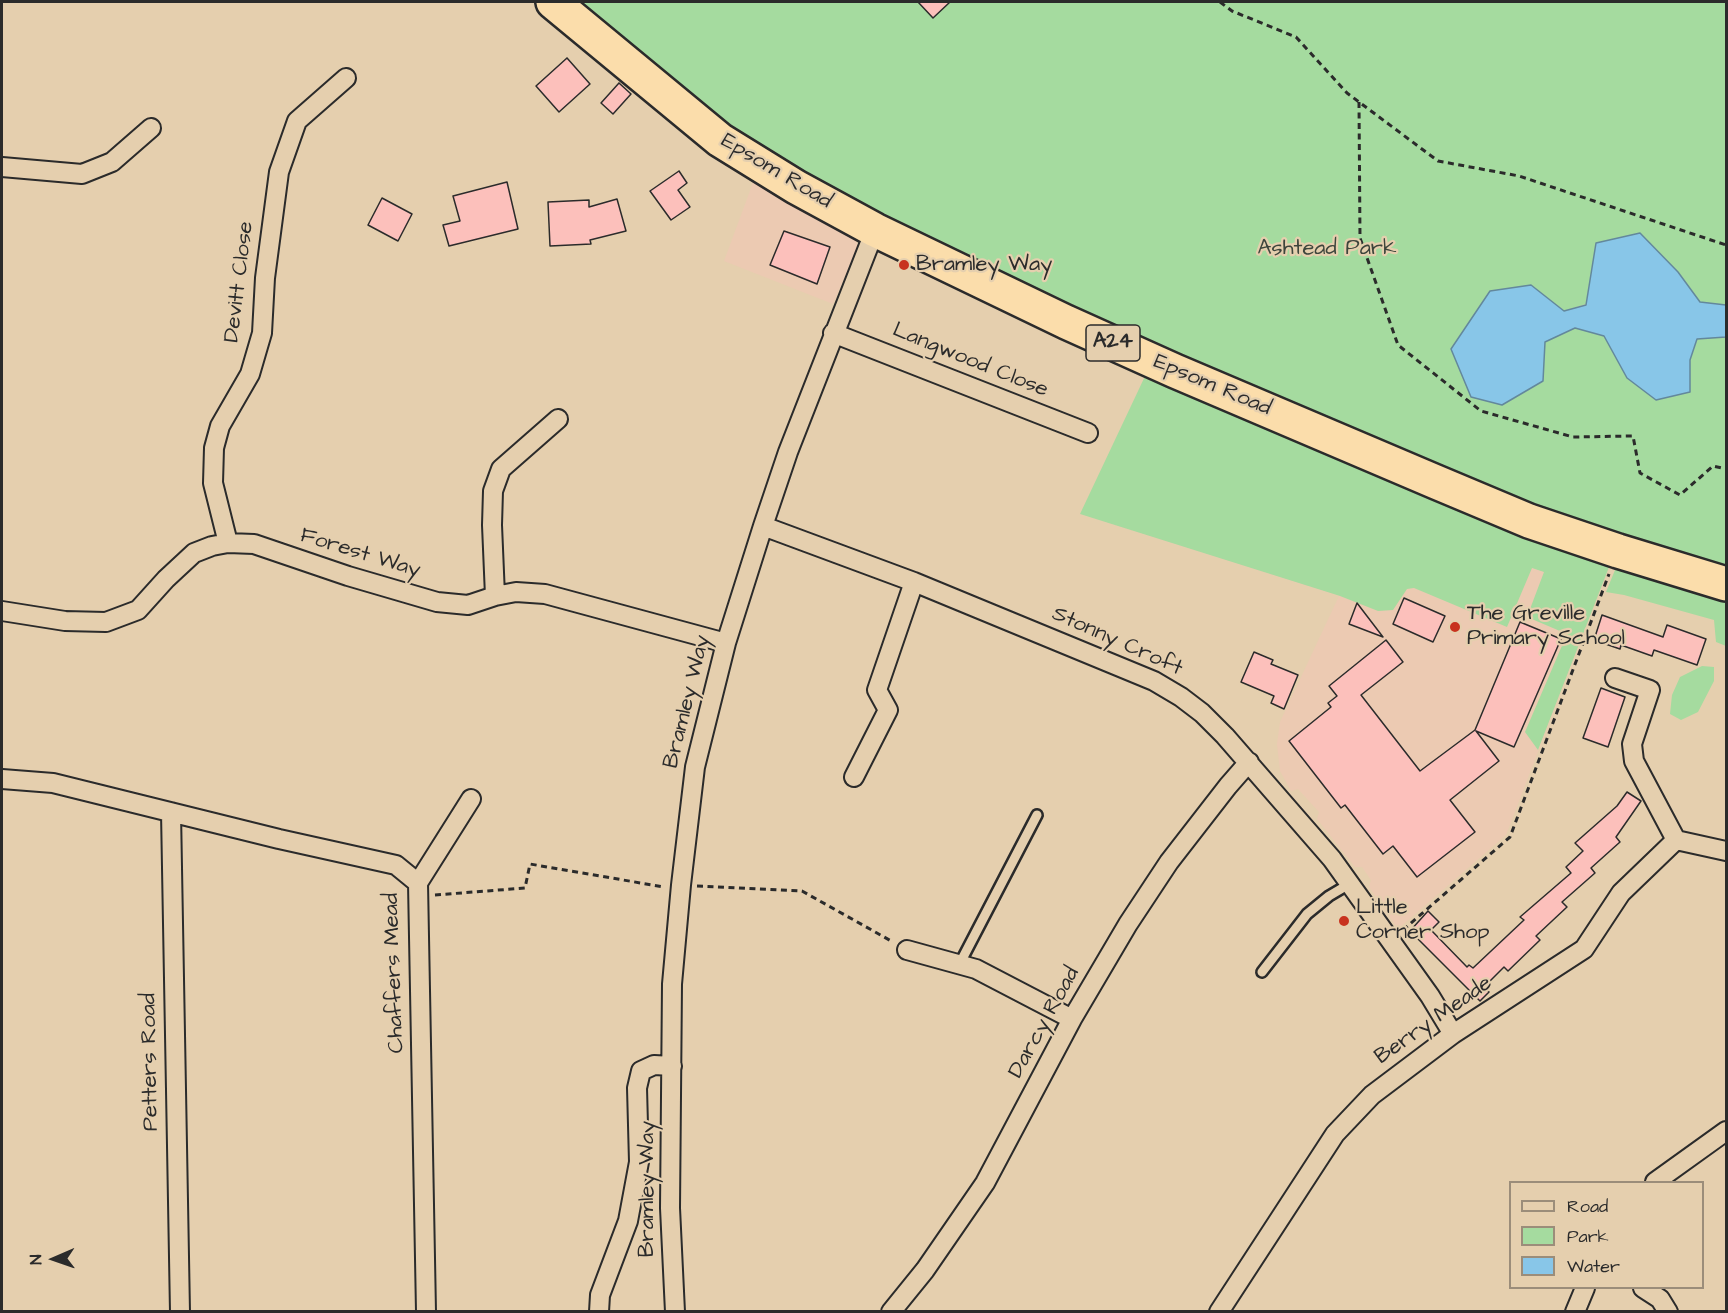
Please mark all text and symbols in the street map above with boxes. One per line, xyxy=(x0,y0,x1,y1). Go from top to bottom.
street label: Epsom Road xyxy=(716,128,836,216)
street label: Devitt Close xyxy=(219,220,261,344)
park label: Ashtead Park xyxy=(1258,236,1396,262)
place label: Bramley Way xyxy=(916,252,1052,278)
marker: Bramley Way xyxy=(897,258,911,272)
street label: Langwood Close xyxy=(888,318,1052,404)
road number: A24 xyxy=(1086,325,1140,361)
street label: Epsom Road xyxy=(1149,349,1275,423)
street label: Forest Way xyxy=(297,523,423,585)
street label: Stonny Croft xyxy=(1048,601,1186,683)
place label: The Greville Primary School xyxy=(1467,601,1625,652)
marker: The Greville Primary School xyxy=(1448,620,1462,634)
street label: Bramley Way xyxy=(659,633,717,771)
street label: Chaffers Mead xyxy=(379,892,411,1054)
place label: Little Corner Shop xyxy=(1356,895,1490,946)
marker: Little Corner Shop xyxy=(1337,914,1351,928)
street label: Darcy Road xyxy=(1004,963,1086,1083)
street label: Berry Meade xyxy=(1370,971,1498,1071)
street label: Petters Road xyxy=(137,993,165,1131)
street label: Bramley Way xyxy=(635,1121,661,1257)
legend xyxy=(1509,1181,1704,1289)
text: Road xyxy=(1567,1194,1608,1219)
text: Park xyxy=(1567,1224,1609,1249)
north arrow xyxy=(24,1229,84,1289)
text: N xyxy=(25,1254,47,1265)
text: Water xyxy=(1567,1254,1620,1279)

